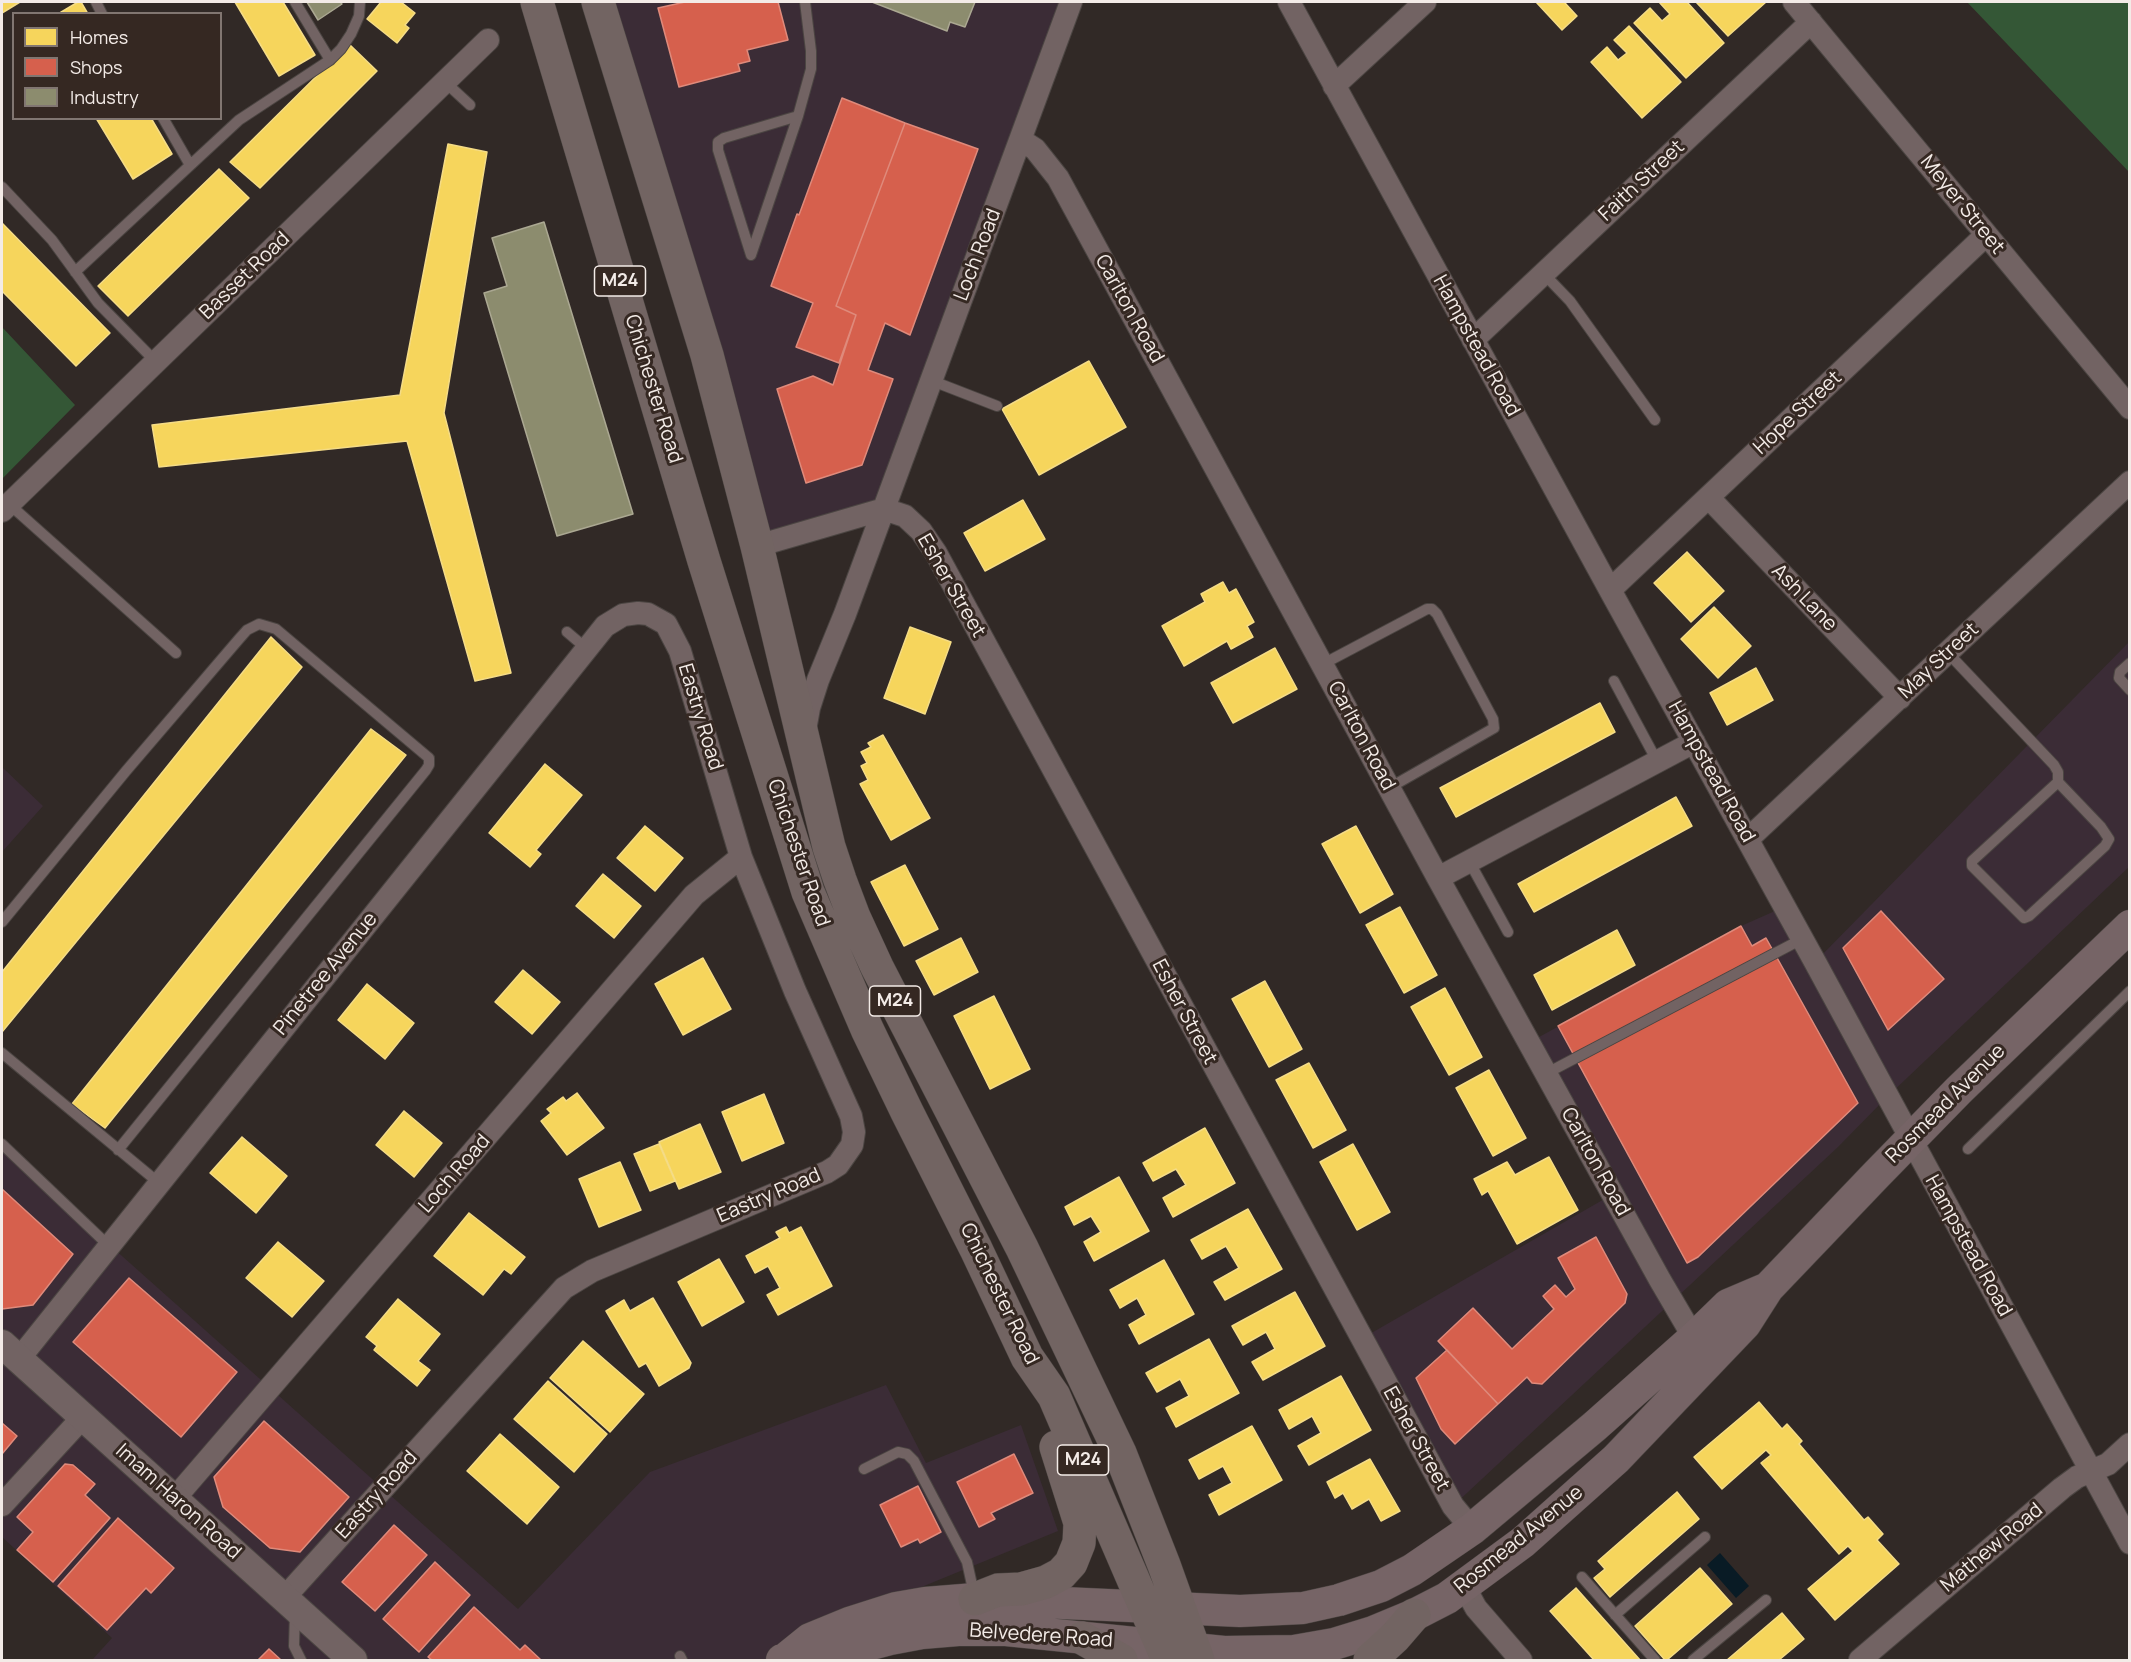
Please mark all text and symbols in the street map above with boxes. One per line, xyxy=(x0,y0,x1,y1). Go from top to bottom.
legend xyxy=(12,12,222,120)
text: Homes xyxy=(70,25,128,49)
text: Shops xyxy=(70,55,122,79)
text: Industry xyxy=(70,85,139,109)
street label: Faith Street xyxy=(1594,135,1690,227)
street label: Meyer Street xyxy=(1915,151,2009,259)
street label: Loch Road xyxy=(950,206,1006,304)
street label: Basset Road xyxy=(195,227,295,325)
street label: Carlton Road xyxy=(1089,251,1169,367)
road number: M24 xyxy=(594,266,646,296)
street label: Hampstead Road xyxy=(1427,271,1525,421)
street label: Chichester Road xyxy=(619,312,687,466)
street label: Hope Street xyxy=(1749,366,1847,460)
street label: Esher Street xyxy=(912,530,990,642)
street label: Ash Lane xyxy=(1766,559,1842,637)
street label: May Street xyxy=(1894,618,1984,704)
street label: Eastry Road xyxy=(672,661,728,773)
street label: Carlton Road xyxy=(1322,677,1400,795)
street label: Hampstead Road xyxy=(1662,697,1760,847)
street label: Chichester Road xyxy=(762,776,834,930)
street label: Pinetree Avenue xyxy=(269,908,383,1040)
street label: Esher Street xyxy=(1146,955,1222,1069)
road number: M24 xyxy=(870,986,920,1016)
street label: Rosmead Avenue xyxy=(1881,1039,2011,1169)
street label: Carlton Road xyxy=(1555,1104,1635,1220)
street label: Loch Road xyxy=(414,1130,496,1218)
street label: Eastry Road xyxy=(714,1163,824,1229)
street label: Hampstead Road xyxy=(1919,1171,2017,1321)
street label: Chichester Road xyxy=(954,1220,1044,1368)
street label: Esher Street xyxy=(1378,1383,1454,1495)
street label: Imam Haron Road xyxy=(110,1439,246,1565)
road number: M24 xyxy=(1058,1445,1108,1475)
street label: Eastry Road xyxy=(331,1446,423,1544)
street label: Rosmead Avenue xyxy=(1450,1481,1588,1599)
street label: Mathew Road xyxy=(1936,1498,2048,1598)
street label: Belvedere Road xyxy=(968,1619,1114,1653)

